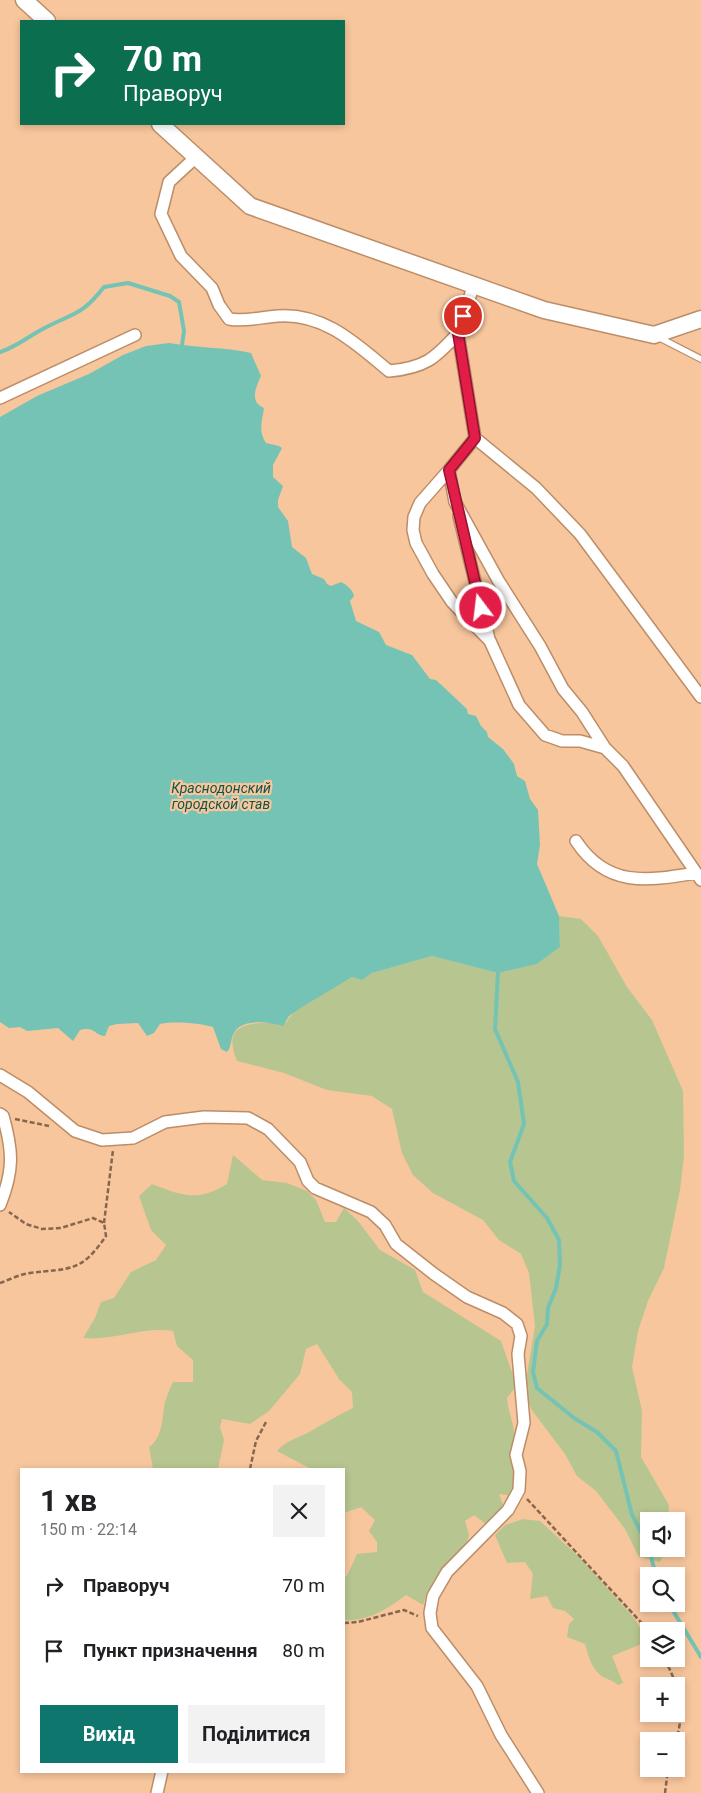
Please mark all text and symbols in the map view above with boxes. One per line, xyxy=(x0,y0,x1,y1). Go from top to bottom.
text: 70 m xyxy=(123,39,202,80)
icon: right xyxy=(40,40,105,105)
text: Праворуч xyxy=(123,81,223,106)
pin xyxy=(442,295,484,337)
icon: arrive xyxy=(449,302,477,330)
position arrow xyxy=(454,581,506,633)
water label: Краснодонский городской став xyxy=(171,780,271,812)
text: 1 хв xyxy=(40,1483,97,1518)
button: close xyxy=(273,1485,325,1537)
map controls xyxy=(640,1512,685,1777)
button: sound xyxy=(640,1512,685,1557)
text: 150 m · 22:14 xyxy=(40,1520,137,1539)
button: search xyxy=(640,1567,685,1612)
icon: right xyxy=(40,1572,68,1600)
text: Праворуч xyxy=(83,1574,169,1597)
text: 70 m xyxy=(282,1574,325,1597)
button: layers xyxy=(640,1622,685,1667)
icon: arrive xyxy=(40,1637,68,1665)
text: Пункт призначення xyxy=(83,1639,258,1662)
text: 80 m xyxy=(282,1639,325,1662)
button: + xyxy=(640,1677,685,1722)
button: Вихід xyxy=(40,1705,178,1763)
button: Поділитися xyxy=(188,1705,325,1763)
button: − xyxy=(640,1732,685,1777)

